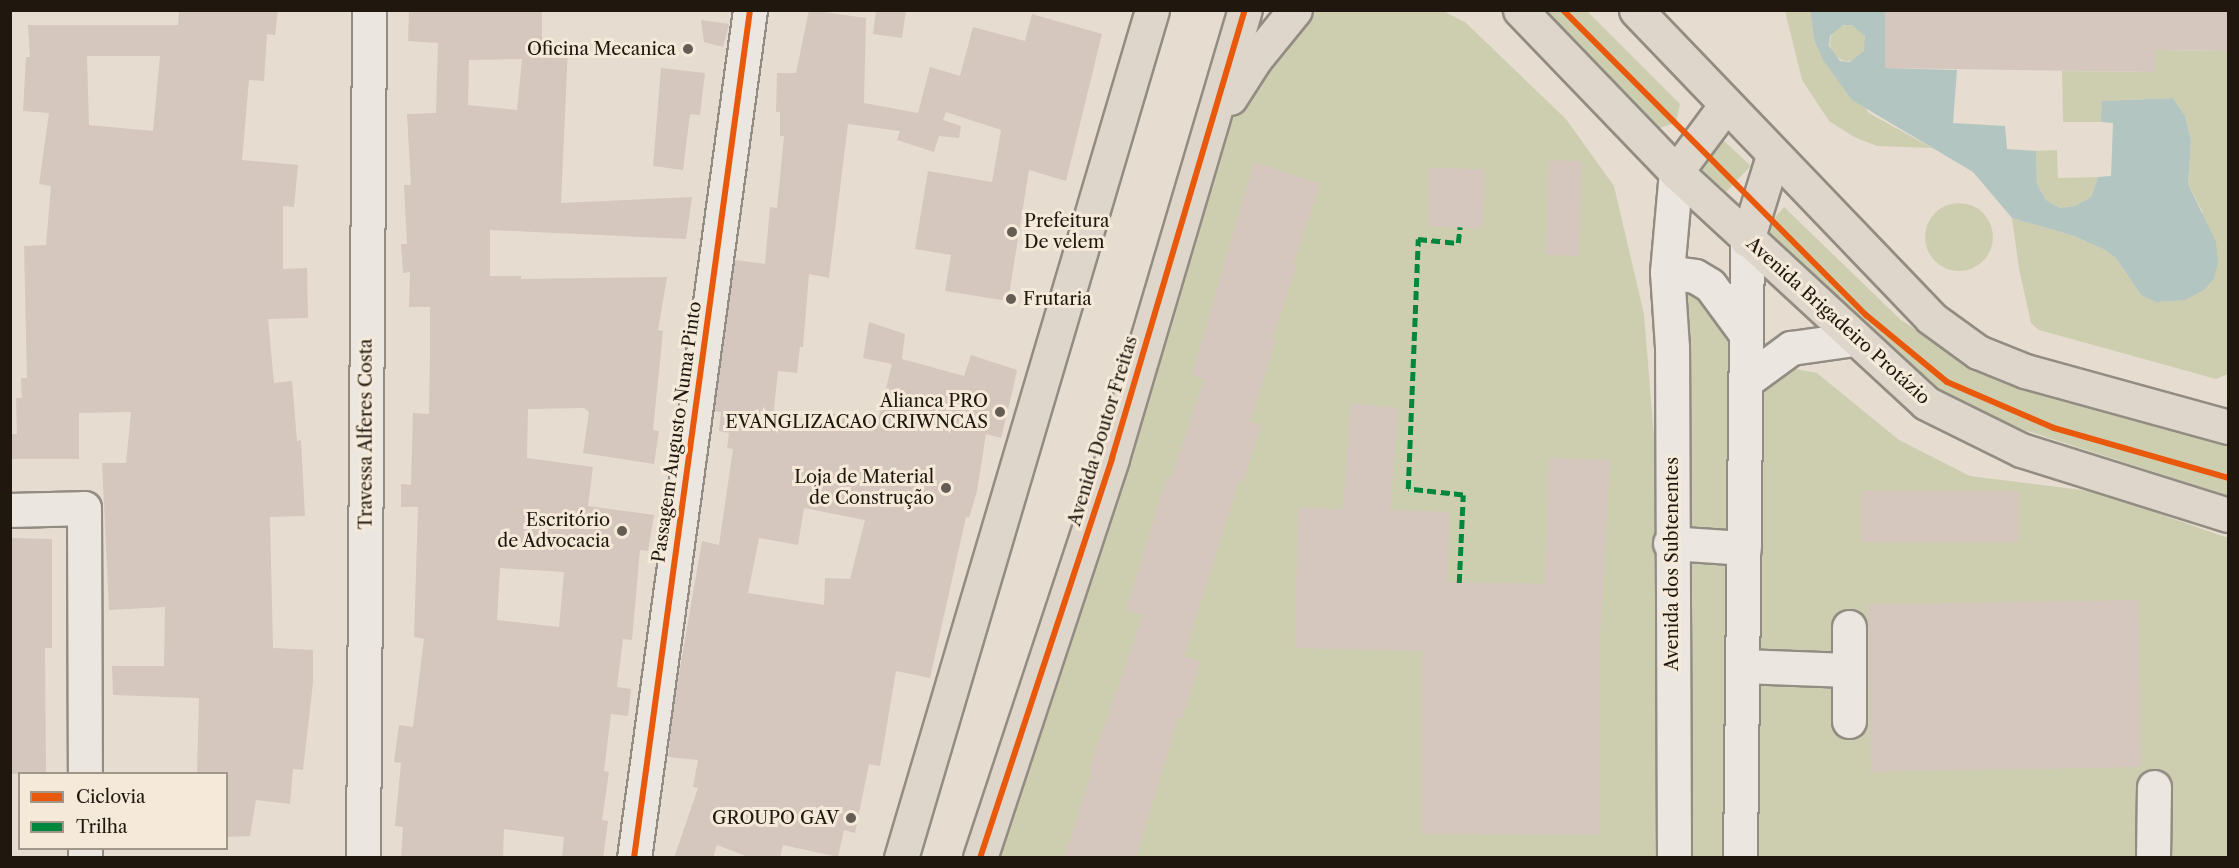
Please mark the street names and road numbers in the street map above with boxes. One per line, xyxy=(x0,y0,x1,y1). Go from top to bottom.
street label: Avenida Brigadeiro Protázio xyxy=(1742,233,1934,409)
street label: Passagem Augusto Numa Pinto xyxy=(648,299,706,565)
street label: Avenida Doutor Freitas xyxy=(1064,333,1142,529)
street label: Travessa Alferes Costa xyxy=(355,338,377,530)
street label: Avenida dos Subtenentes xyxy=(1661,457,1683,671)

